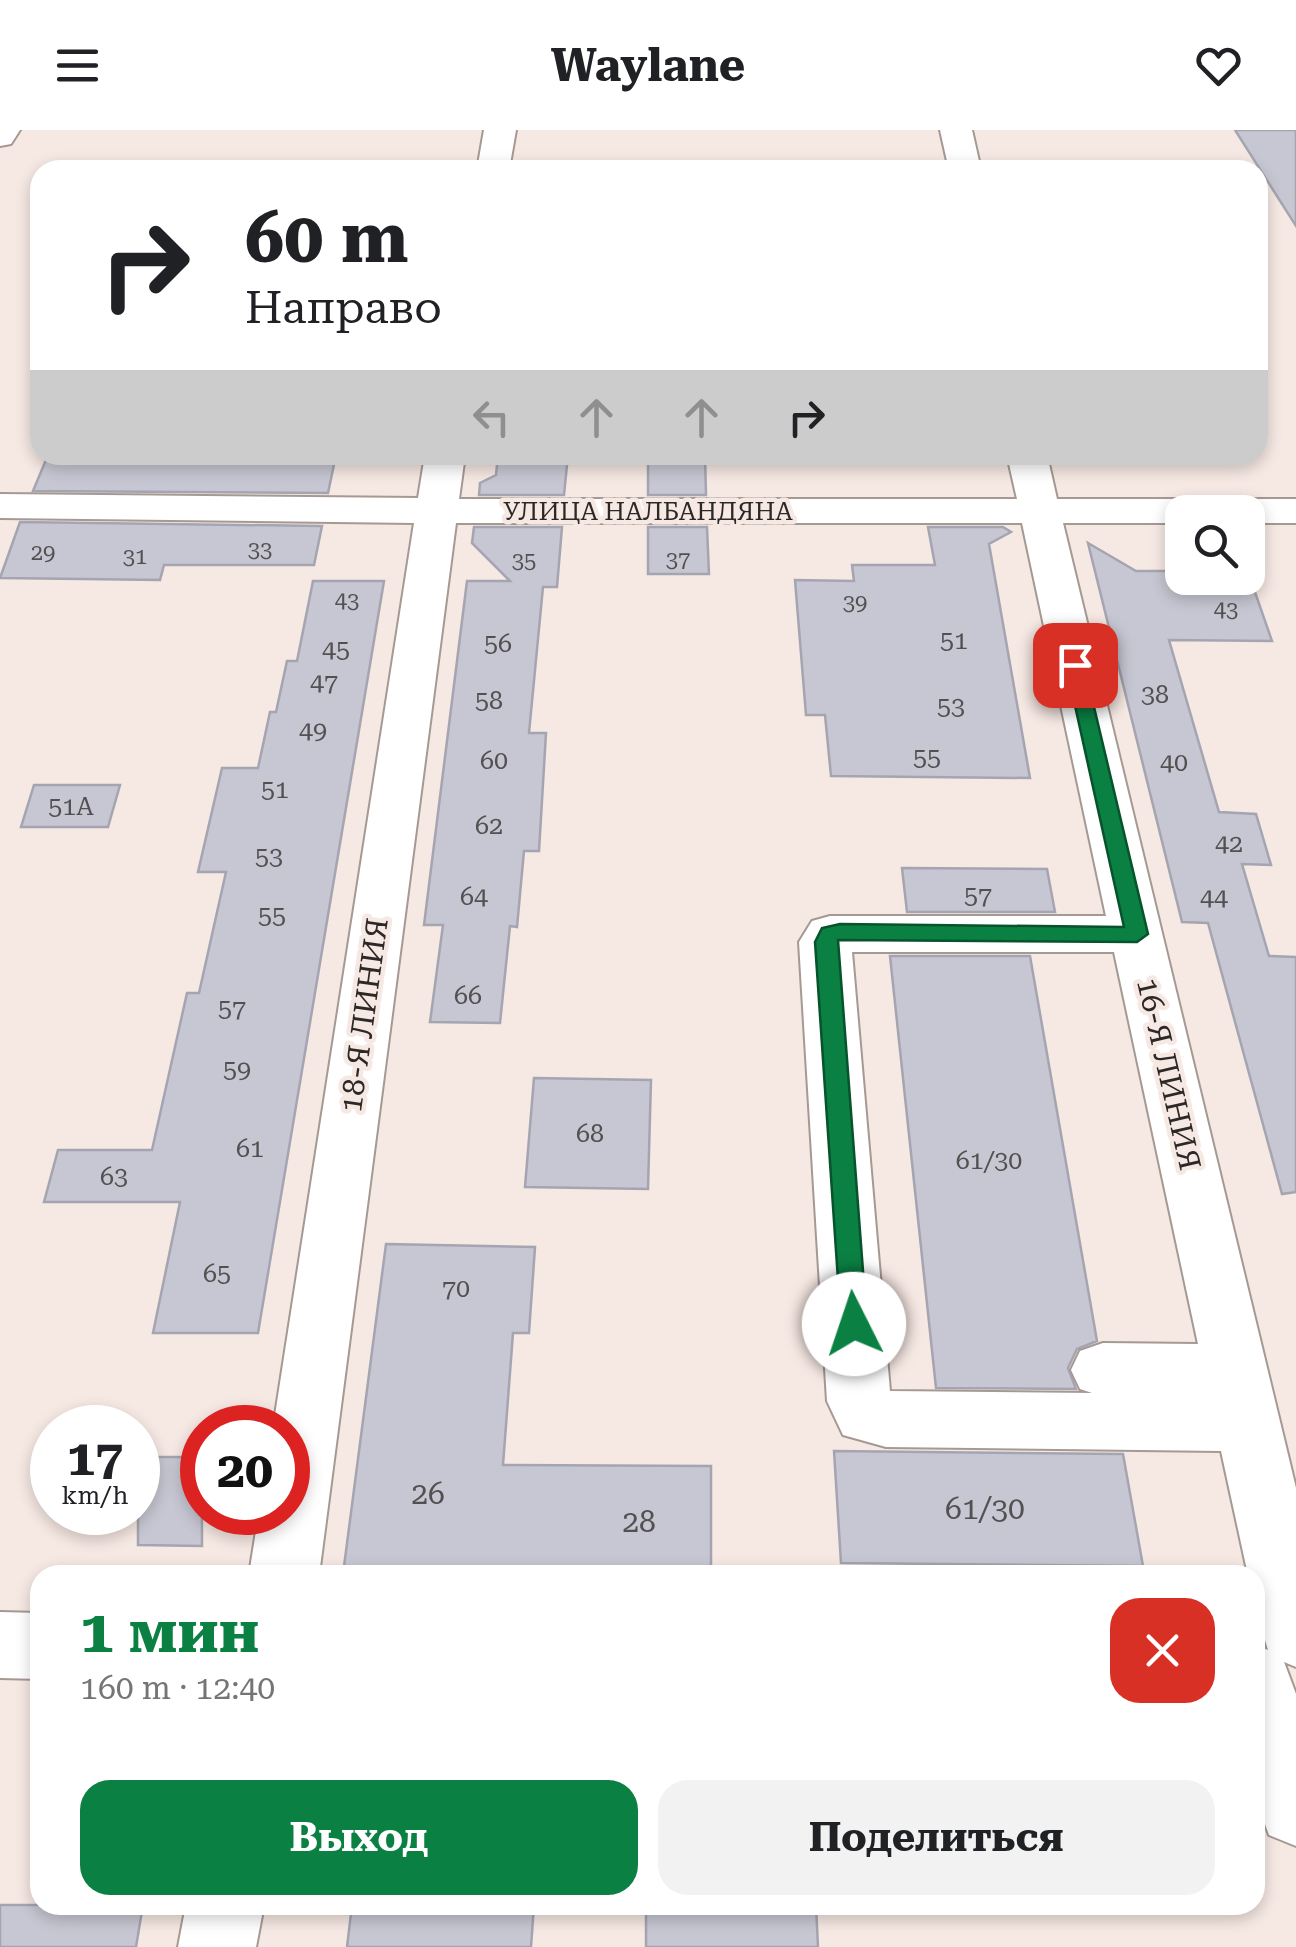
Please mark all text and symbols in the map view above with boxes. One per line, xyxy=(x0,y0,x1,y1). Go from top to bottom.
icon: menu xyxy=(50,38,105,93)
icon: heart xyxy=(1191,38,1246,93)
text: Waylane xyxy=(551,39,745,92)
text: 60 m xyxy=(245,197,409,279)
icon: right xyxy=(80,200,210,330)
text: Направо xyxy=(245,281,442,334)
icon: left xyxy=(464,390,519,445)
icon: ahead xyxy=(569,390,624,445)
icon: ahead xyxy=(674,390,729,445)
icon: right xyxy=(779,390,834,445)
map controls xyxy=(1165,495,1265,595)
button: search xyxy=(1165,495,1265,595)
street label: УЛИЦА НАЛБАНДЯНА xyxy=(503,497,793,526)
house number: 33 xyxy=(248,537,272,562)
house number: 29 xyxy=(31,540,55,565)
house number: 31 xyxy=(123,544,147,569)
house number: 37 xyxy=(666,547,690,572)
house number: 35 xyxy=(512,548,536,573)
house number: 43 xyxy=(335,588,359,613)
house number: 39 xyxy=(843,590,867,615)
house number: 43 xyxy=(1214,597,1238,622)
pin xyxy=(1033,623,1118,708)
house number: 51 xyxy=(940,626,968,655)
house number: 56 xyxy=(484,629,512,658)
house number: 45 xyxy=(322,635,350,664)
icon: arrive xyxy=(1048,638,1103,693)
house number: 47 xyxy=(310,668,338,697)
house number: 38 xyxy=(1141,680,1169,709)
house number: 58 xyxy=(475,686,503,715)
house number: 53 xyxy=(937,692,965,721)
house number: 49 xyxy=(299,716,327,745)
house number: 55 xyxy=(913,743,941,772)
house number: 60 xyxy=(480,746,508,775)
house number: 40 xyxy=(1160,748,1188,777)
house number: 51 xyxy=(261,775,289,804)
house number: 51А xyxy=(48,792,94,821)
house number: 62 xyxy=(475,811,503,840)
house number: 42 xyxy=(1215,829,1243,858)
house number: 53 xyxy=(255,842,283,871)
house number: 57 xyxy=(964,881,992,910)
house number: 64 xyxy=(460,882,488,911)
house number: 44 xyxy=(1200,883,1228,912)
house number: 55 xyxy=(258,901,286,930)
street label: 18-Я ЛИНИЯ xyxy=(333,916,395,1114)
street label: 16-Я ЛИНИЯ xyxy=(1130,975,1208,1173)
house number: 66 xyxy=(454,981,482,1010)
house number: 57 xyxy=(218,994,246,1023)
house number: 59 xyxy=(223,1055,251,1084)
house number: 68 xyxy=(576,1119,604,1148)
house number: 61 xyxy=(236,1134,264,1163)
house number: 61/30 xyxy=(956,1146,1022,1175)
house number: 63 xyxy=(100,1162,128,1191)
house number: 65 xyxy=(203,1259,231,1288)
position arrow xyxy=(802,1272,906,1376)
house number: 70 xyxy=(442,1274,470,1303)
speed limit sign: 20 xyxy=(180,1405,310,1535)
text: 17 xyxy=(67,1429,123,1487)
house number: 26 xyxy=(411,1476,445,1511)
text: km/h xyxy=(62,1481,128,1510)
house number: 61/30 xyxy=(945,1491,1025,1526)
house number: 28 xyxy=(622,1504,656,1539)
text: 1 мин xyxy=(80,1596,259,1667)
button: close xyxy=(1110,1598,1215,1703)
text: 160 m · 12:40 xyxy=(80,1669,275,1707)
button: Выход xyxy=(80,1780,638,1895)
button: Поделиться xyxy=(658,1780,1215,1895)

